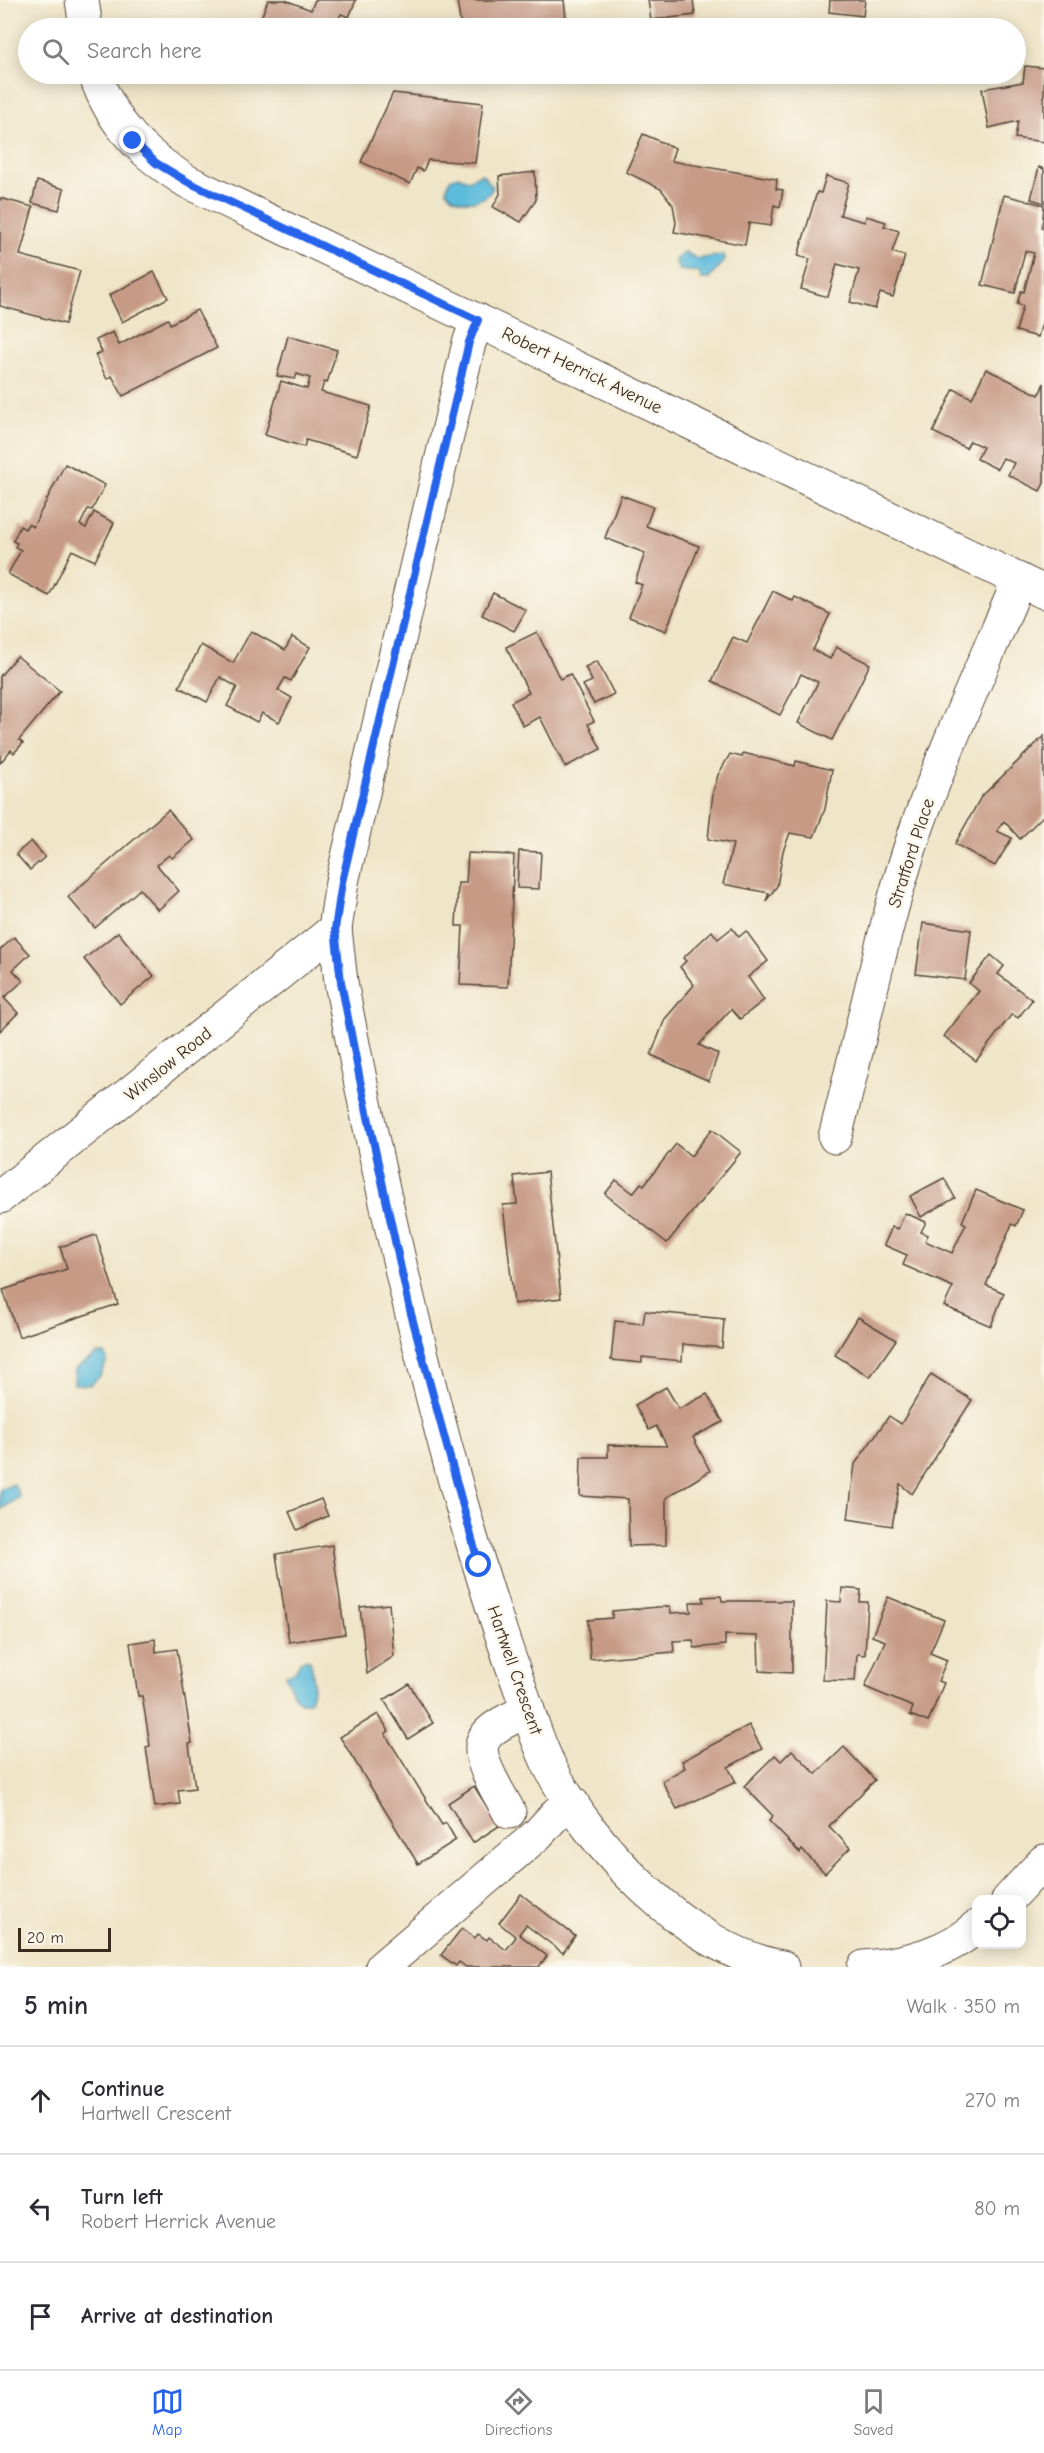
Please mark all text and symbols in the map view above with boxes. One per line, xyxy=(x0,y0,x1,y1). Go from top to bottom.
search box xyxy=(18,18,1026,84)
icon: search xyxy=(39,35,72,68)
text: Search here xyxy=(87,38,202,64)
route end xyxy=(119,127,145,153)
street label: Robert Herrick Avenue xyxy=(498,323,665,418)
street label: Stratford Place xyxy=(884,796,939,910)
street label: Winslow Road xyxy=(120,1023,216,1106)
route start xyxy=(465,1551,491,1577)
street label: Hartwell Crescent xyxy=(483,1603,547,1738)
map controls xyxy=(972,1895,1026,1949)
button: locate xyxy=(972,1895,1026,1949)
scale bar xyxy=(18,1925,111,1952)
text: 20 m xyxy=(27,1929,64,1947)
text: 5 min xyxy=(24,1991,88,2021)
text: Walk · 350 m xyxy=(906,1995,1020,2018)
text: Continue xyxy=(81,2076,164,2102)
icon: ahead xyxy=(24,2084,57,2117)
text: 270 m xyxy=(965,2089,1020,2112)
text: Hartwell Crescent xyxy=(81,2102,231,2125)
text: Turn left xyxy=(81,2184,163,2210)
icon: left xyxy=(24,2192,57,2225)
text: 80 m xyxy=(974,2197,1020,2220)
text: Robert Herrick Avenue xyxy=(81,2210,276,2233)
icon: arrive xyxy=(24,2300,57,2333)
text: Arrive at destination xyxy=(81,2303,273,2329)
tab: Map xyxy=(151,2385,184,2439)
tab: Directions xyxy=(485,2385,552,2439)
tab: Saved xyxy=(853,2385,893,2439)

